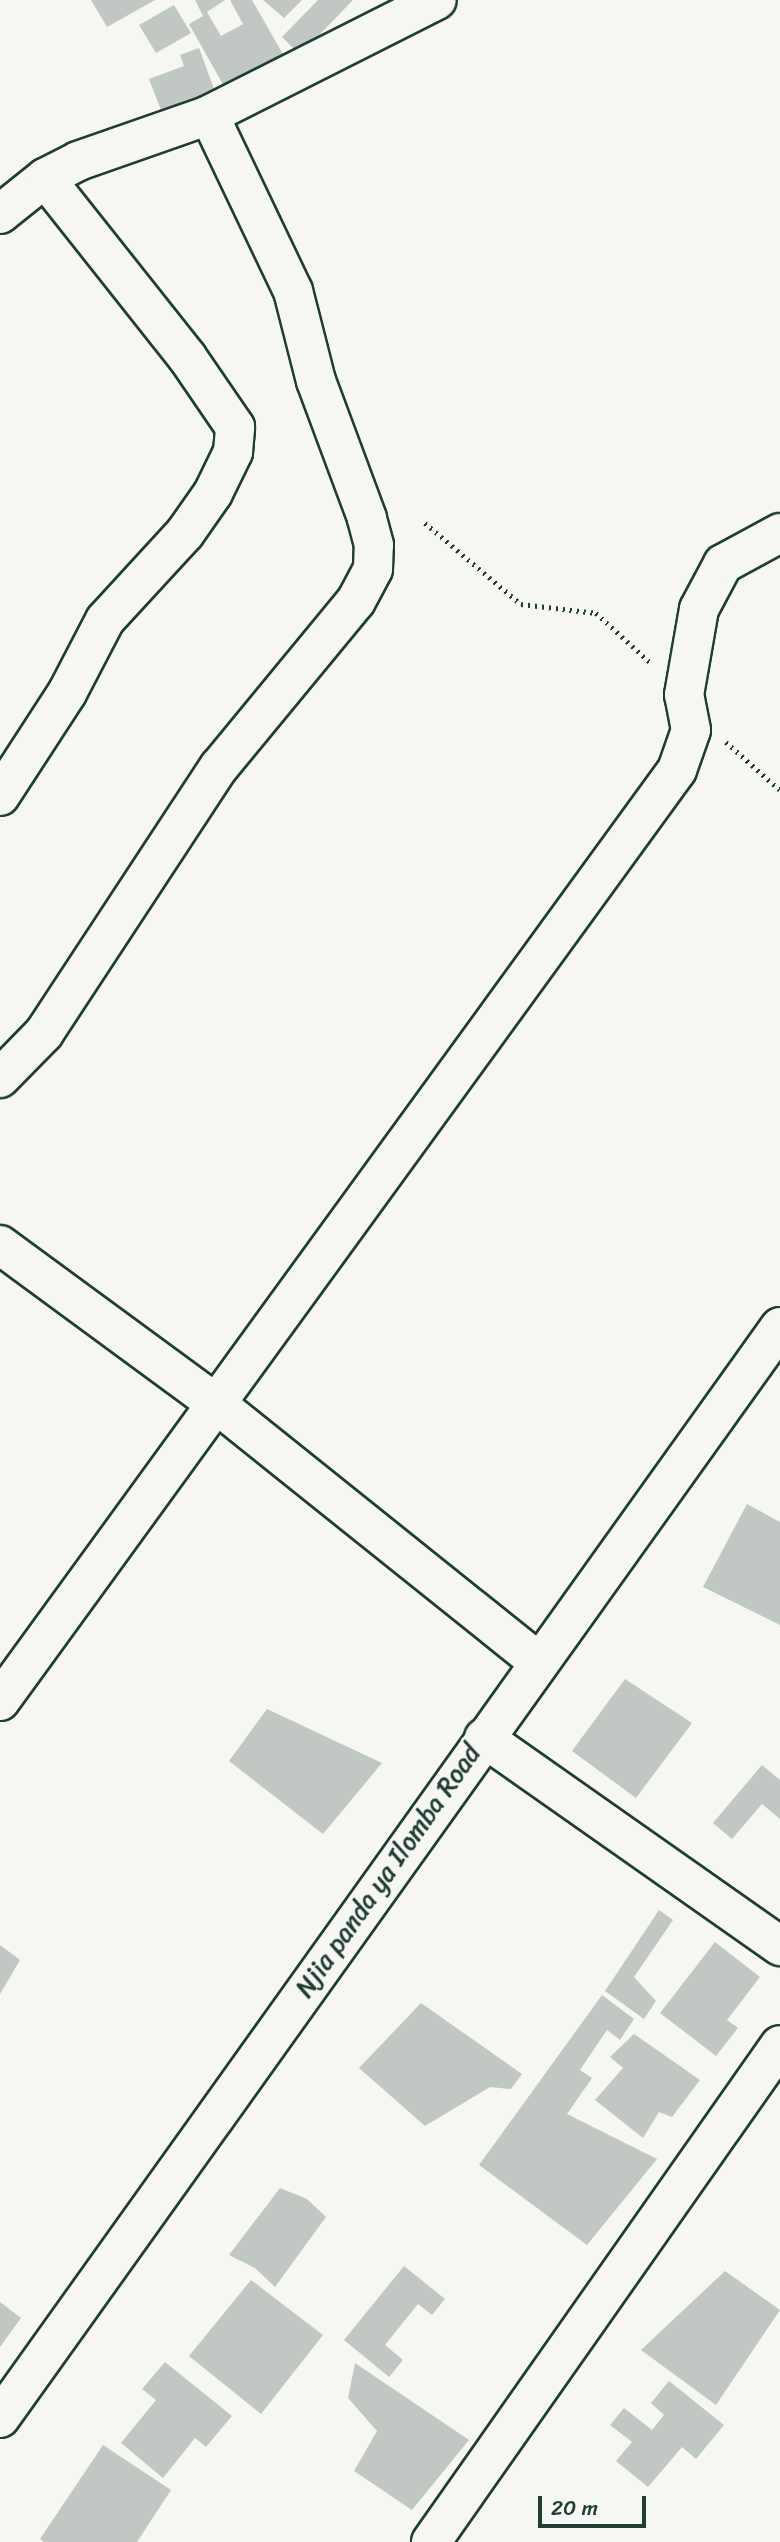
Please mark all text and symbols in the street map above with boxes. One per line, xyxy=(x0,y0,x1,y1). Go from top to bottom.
street label: Njia panda ya Ilomba Road xyxy=(289,1739,487,2003)
scale bar xyxy=(542,2482,650,2526)
text: 20 m xyxy=(551,2489,598,2527)

